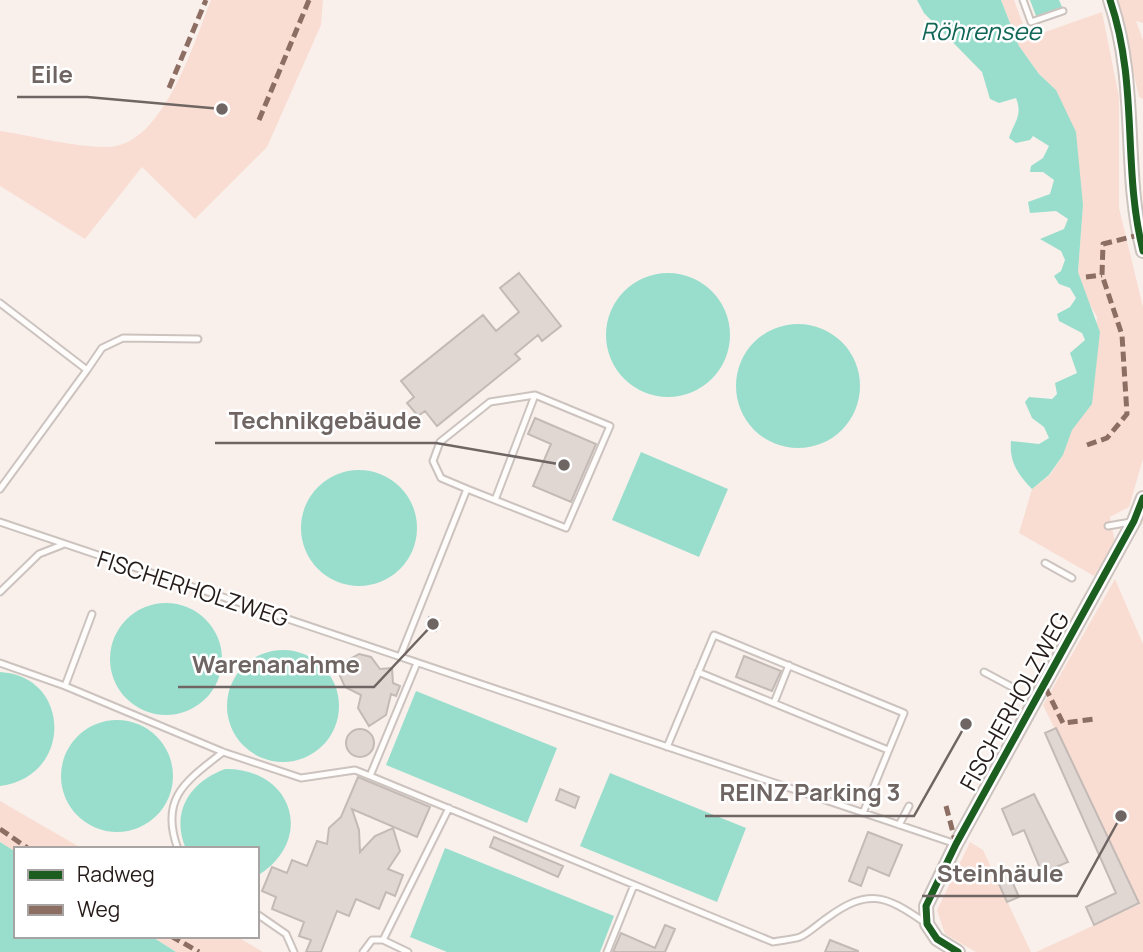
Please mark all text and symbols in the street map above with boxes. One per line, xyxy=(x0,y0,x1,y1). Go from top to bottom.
water label: Röhrensee xyxy=(921,14,1043,47)
callout: Eile xyxy=(17,52,87,97)
text: Eile xyxy=(31,57,73,90)
callout: Technikgebäude xyxy=(215,398,436,443)
text: Technikgebäude xyxy=(229,403,421,436)
street label: FISCHERHOLZWEG xyxy=(93,542,293,634)
street label: FISCHERHOLZWEG xyxy=(952,606,1076,796)
callout: Warenanahme xyxy=(178,642,374,687)
text: Warenanahme xyxy=(192,647,360,680)
callout: REINZ Parking 3 xyxy=(705,771,914,816)
text: REINZ Parking 3 xyxy=(719,775,901,808)
legend xyxy=(14,847,259,938)
callout: Steinhäule xyxy=(922,851,1077,896)
text: Steinhäule xyxy=(937,856,1063,889)
text: Radweg xyxy=(77,860,155,888)
text: Weg xyxy=(77,895,120,923)

